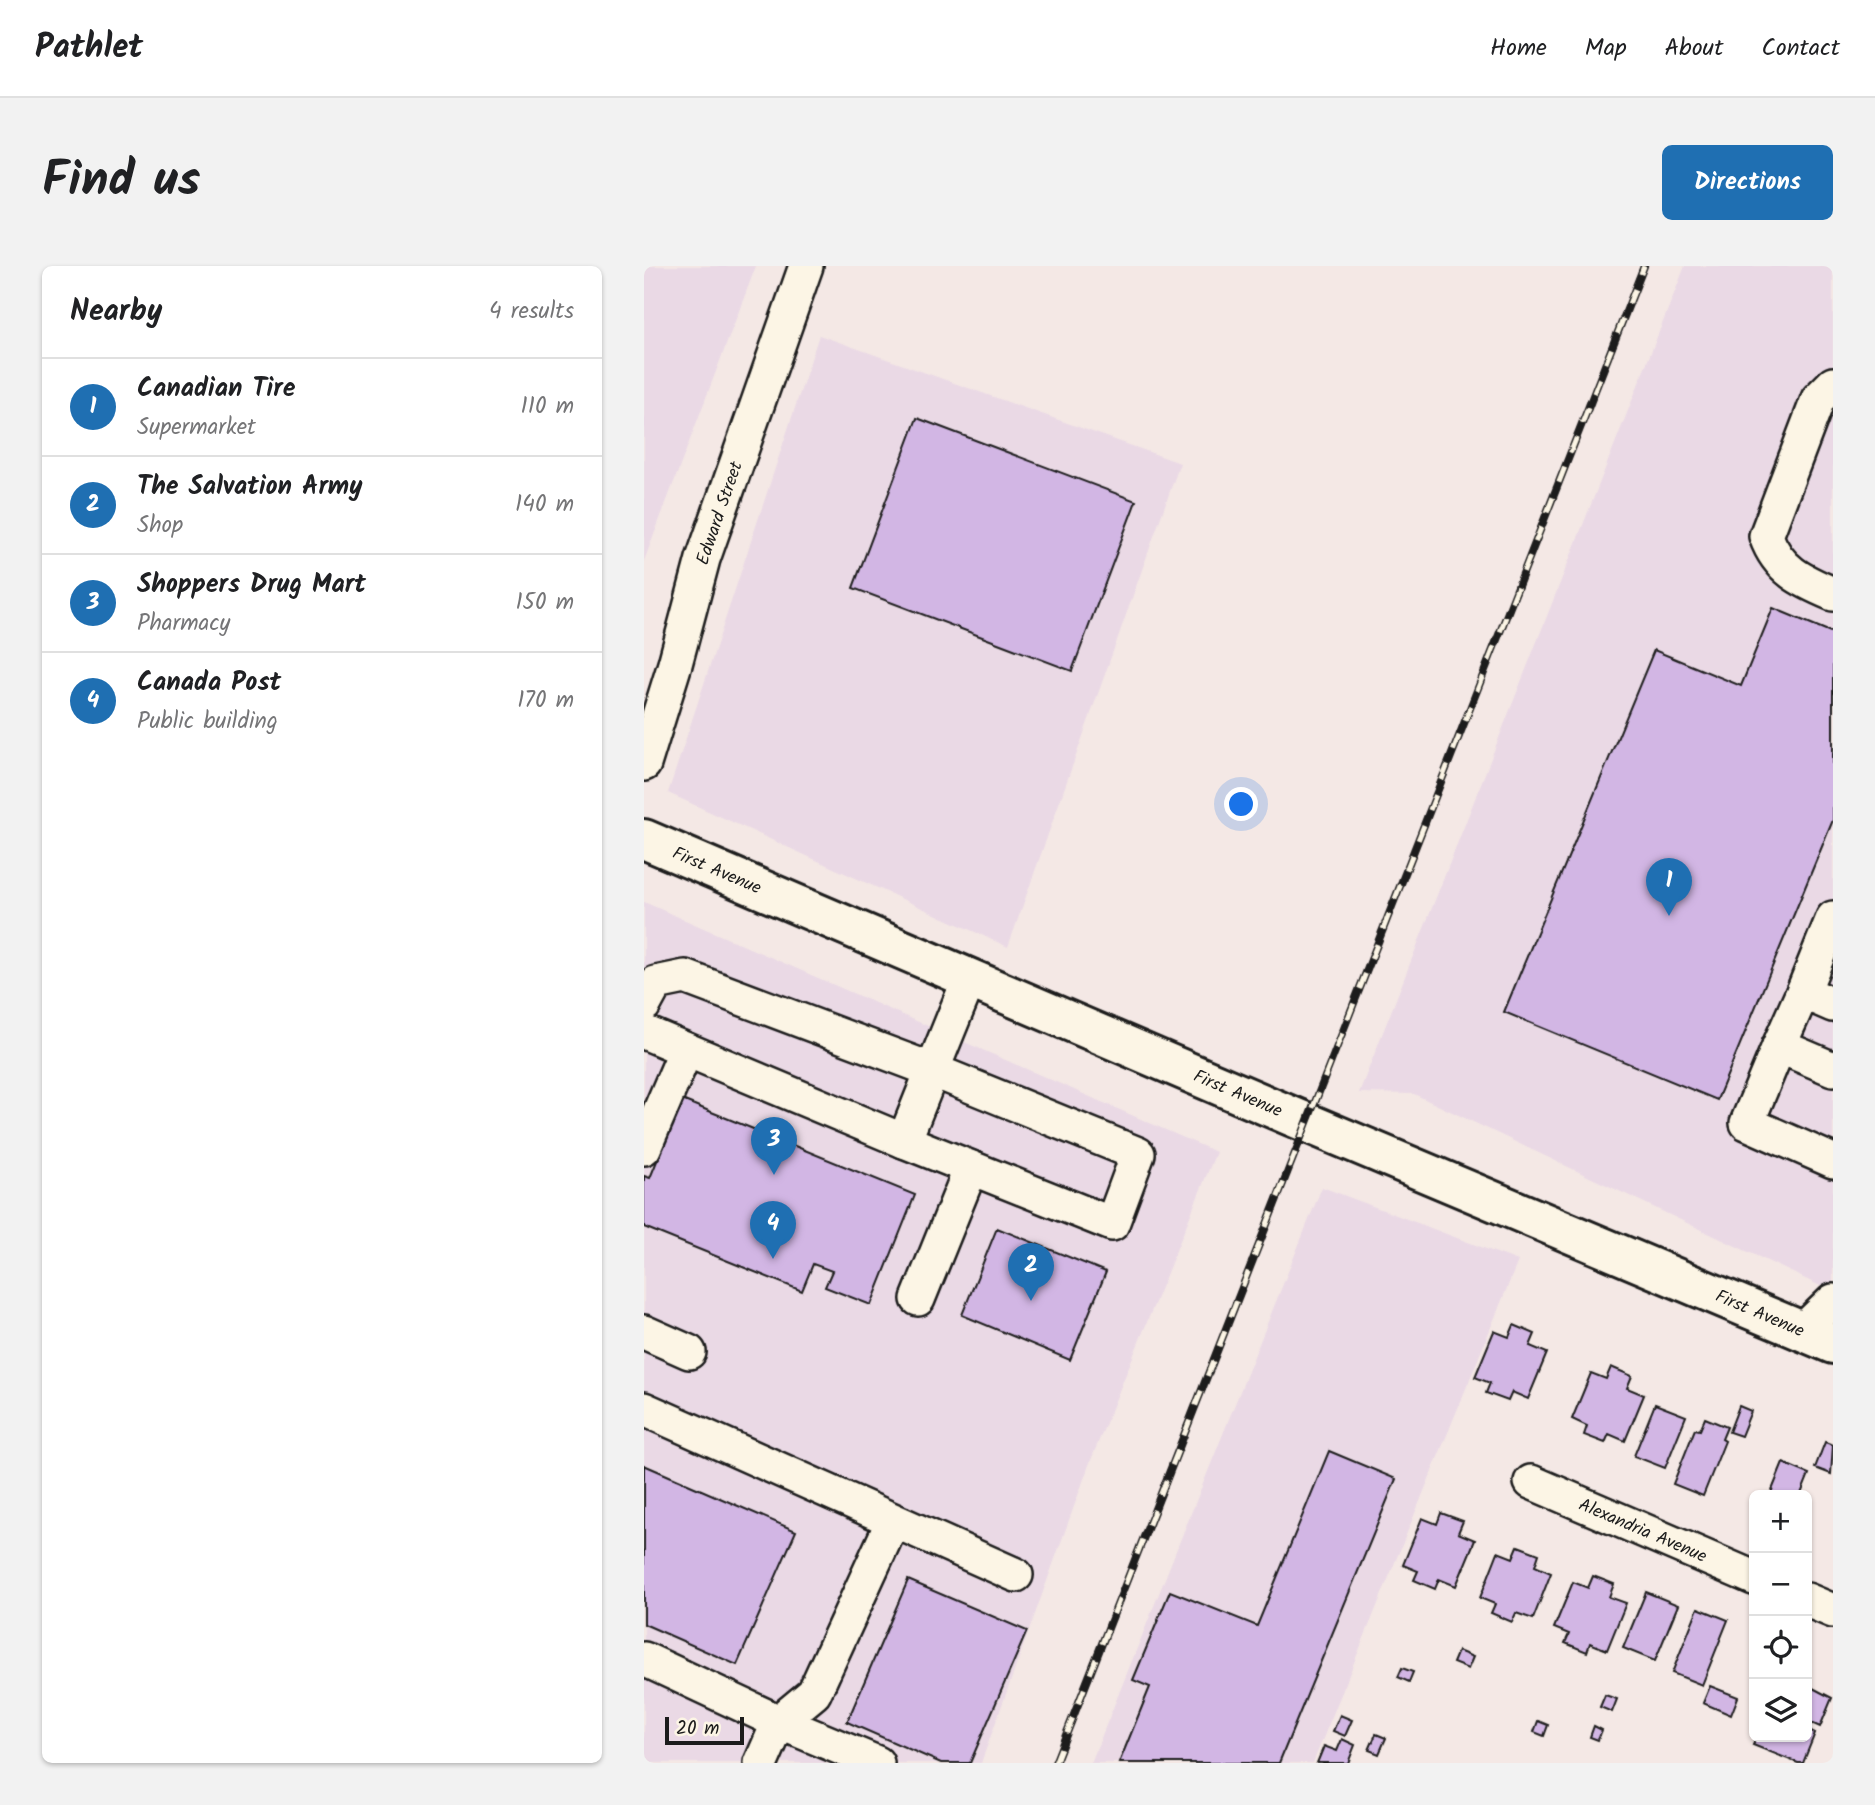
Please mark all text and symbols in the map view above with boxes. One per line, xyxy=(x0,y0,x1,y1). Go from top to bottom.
text: Pathlet xyxy=(35,22,143,75)
text: Home xyxy=(1490,29,1547,68)
text: Map xyxy=(1585,29,1627,68)
text: About xyxy=(1665,29,1723,68)
text: Contact xyxy=(1761,29,1840,68)
text: Find us xyxy=(42,143,200,221)
button: Directions xyxy=(1662,145,1833,220)
text: Nearby xyxy=(70,288,162,336)
text: 4 results xyxy=(489,294,574,330)
text: Canadian Tire xyxy=(137,368,295,410)
text: 1 xyxy=(90,389,96,425)
text: 110 m xyxy=(521,389,574,425)
text: Supermarket xyxy=(137,410,256,446)
street label: Edward Street xyxy=(689,457,752,569)
text: The Salvation Army xyxy=(137,466,363,508)
text: 2 xyxy=(86,487,100,523)
text: 140 m xyxy=(515,487,574,523)
text: Shop xyxy=(137,508,183,544)
text: Shoppers Drug Mart xyxy=(137,564,366,606)
text: 3 xyxy=(87,585,99,621)
text: 150 m xyxy=(515,585,574,621)
text: Pharmacy xyxy=(137,606,230,642)
text: Canada Post xyxy=(137,662,281,704)
text: 4 xyxy=(87,683,99,719)
text: 170 m xyxy=(517,683,574,719)
text: Public building xyxy=(137,704,278,740)
your location xyxy=(1224,787,1258,821)
street label: First Avenue xyxy=(667,840,766,903)
pin: 1 xyxy=(1646,858,1692,916)
street label: First Avenue xyxy=(1188,1063,1287,1126)
pin: 3 xyxy=(751,1117,797,1175)
pin: 4 xyxy=(750,1201,796,1259)
pin: 2 xyxy=(1008,1243,1054,1301)
street label: First Avenue xyxy=(1710,1283,1809,1346)
map controls xyxy=(1749,1490,1812,1742)
button: + xyxy=(1749,1490,1812,1553)
street label: Alexandria Avenue xyxy=(1574,1491,1711,1572)
button: − xyxy=(1749,1553,1812,1616)
button: locate xyxy=(1749,1616,1812,1679)
button: layers xyxy=(1749,1679,1812,1742)
scale bar xyxy=(665,1714,744,1746)
text: 20 m xyxy=(676,1714,719,1744)

